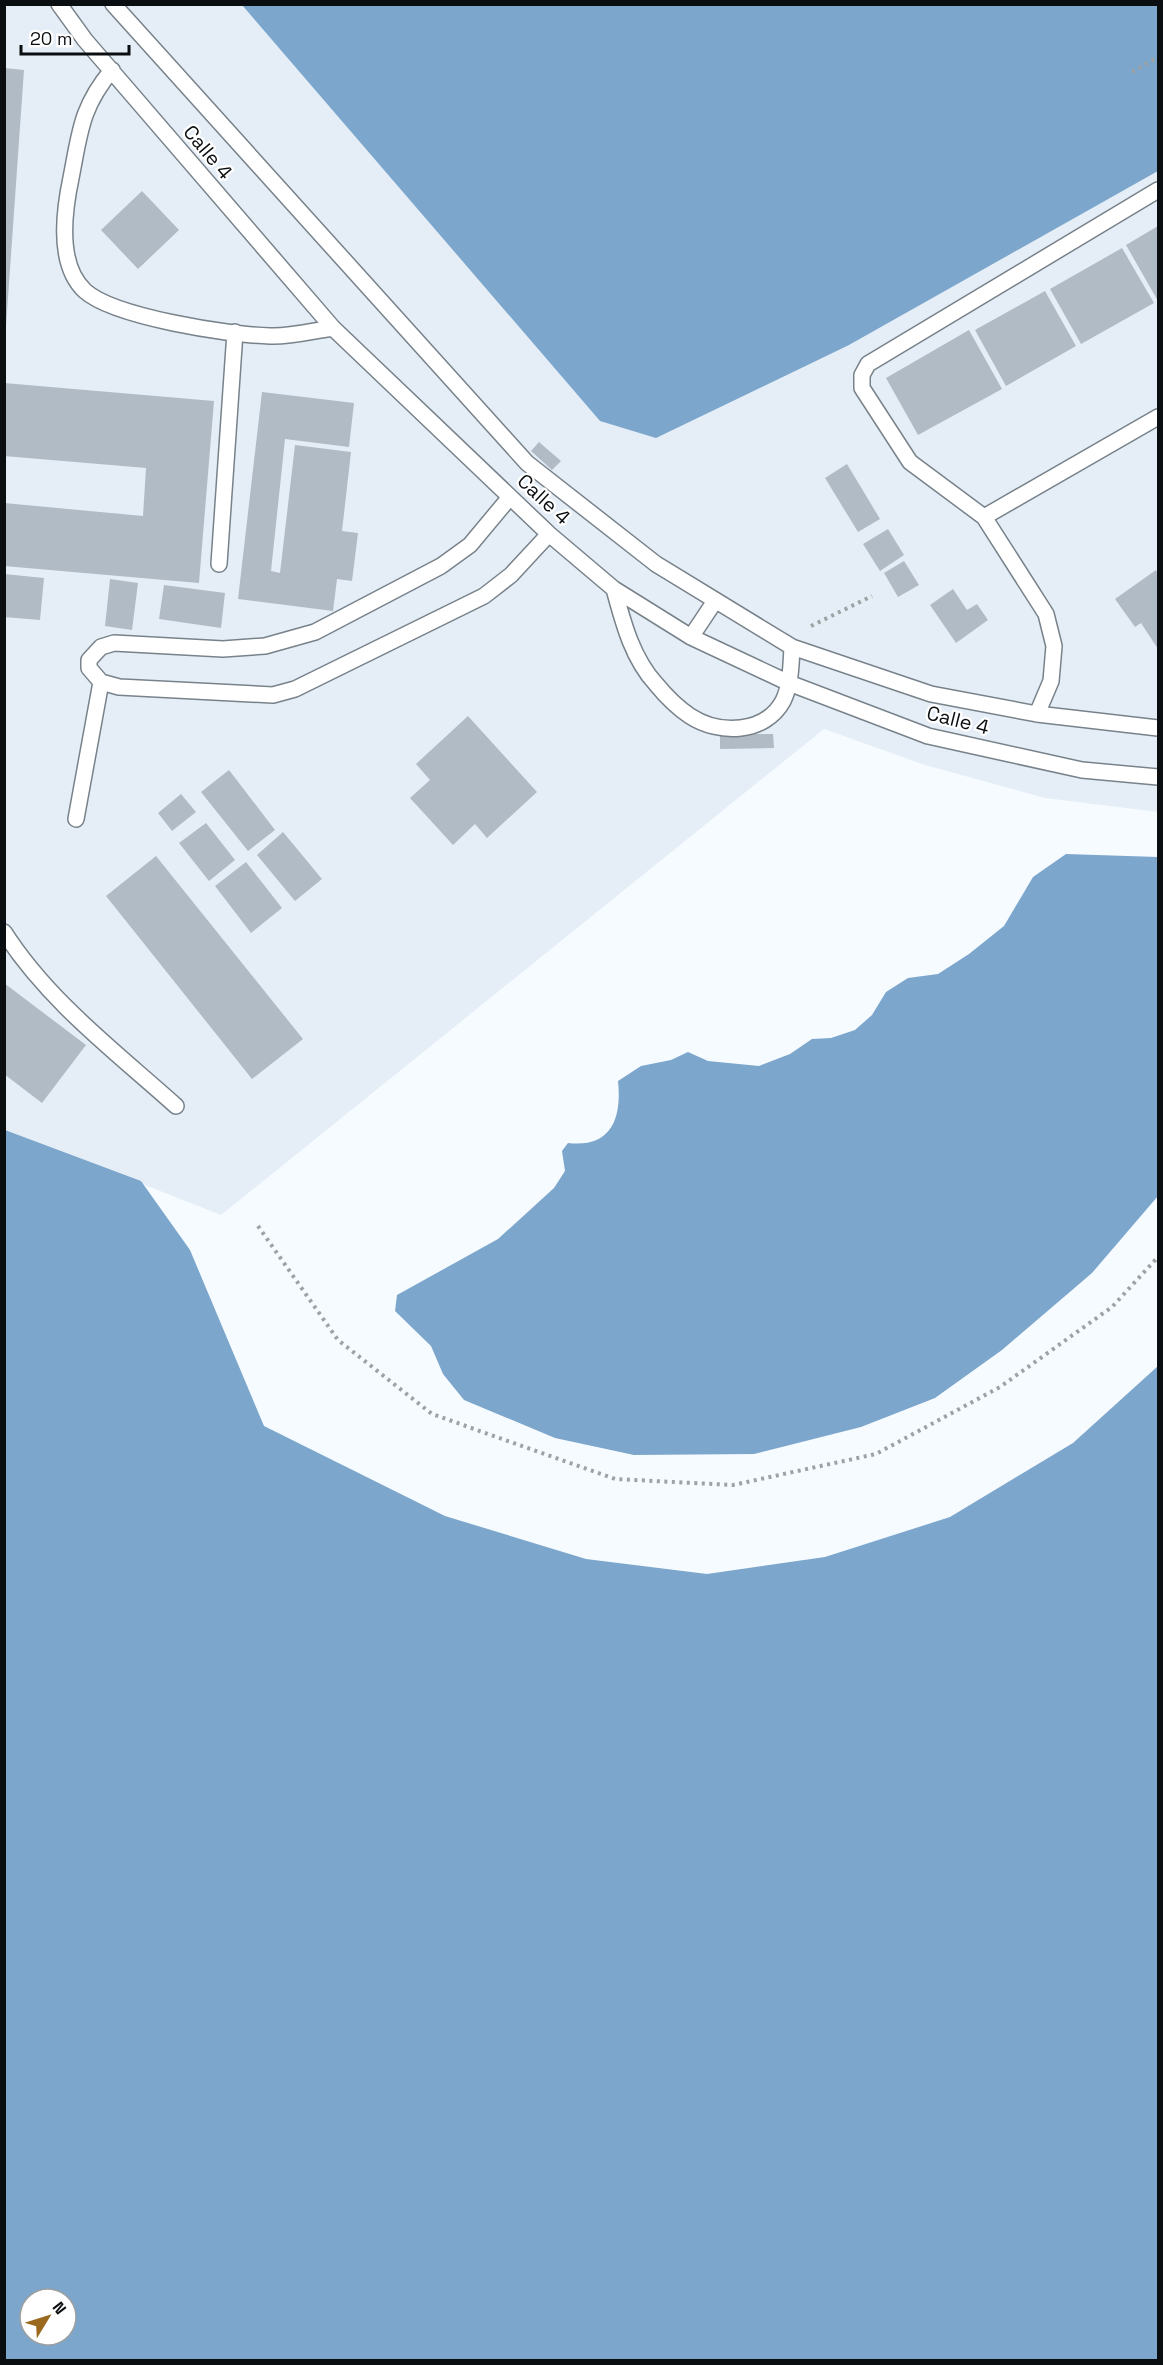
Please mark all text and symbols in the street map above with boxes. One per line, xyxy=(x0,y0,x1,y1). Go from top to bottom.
scale bar xyxy=(21,18,129,56)
text: 20 m xyxy=(30,27,73,50)
street label: Calle 4 xyxy=(178,119,238,185)
street label: Calle 4 xyxy=(512,468,576,530)
street label: Calle 4 xyxy=(924,700,992,740)
north arrow xyxy=(18,2287,78,2347)
text: N xyxy=(48,2297,71,2319)

